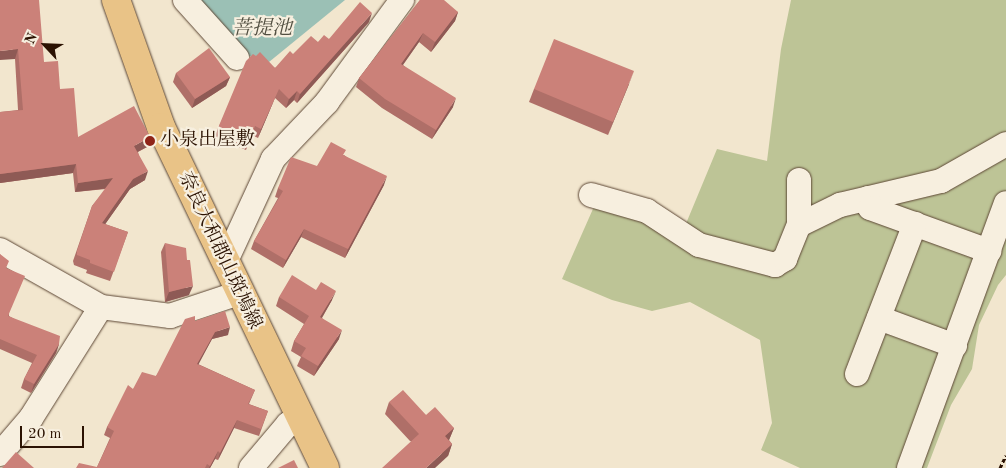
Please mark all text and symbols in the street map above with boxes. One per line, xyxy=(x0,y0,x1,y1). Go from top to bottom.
water label: 菩提池 xyxy=(232,17,292,41)
north arrow xyxy=(20,20,70,70)
text: N xyxy=(23,31,40,46)
place label: 小泉出屋敷 xyxy=(160,130,255,152)
marker: 小泉出屋敷 xyxy=(144,135,156,147)
street label: 奈良大和郡山斑鳩線 xyxy=(173,169,265,333)
scale bar xyxy=(22,416,86,448)
text: 20 m xyxy=(28,427,62,442)

